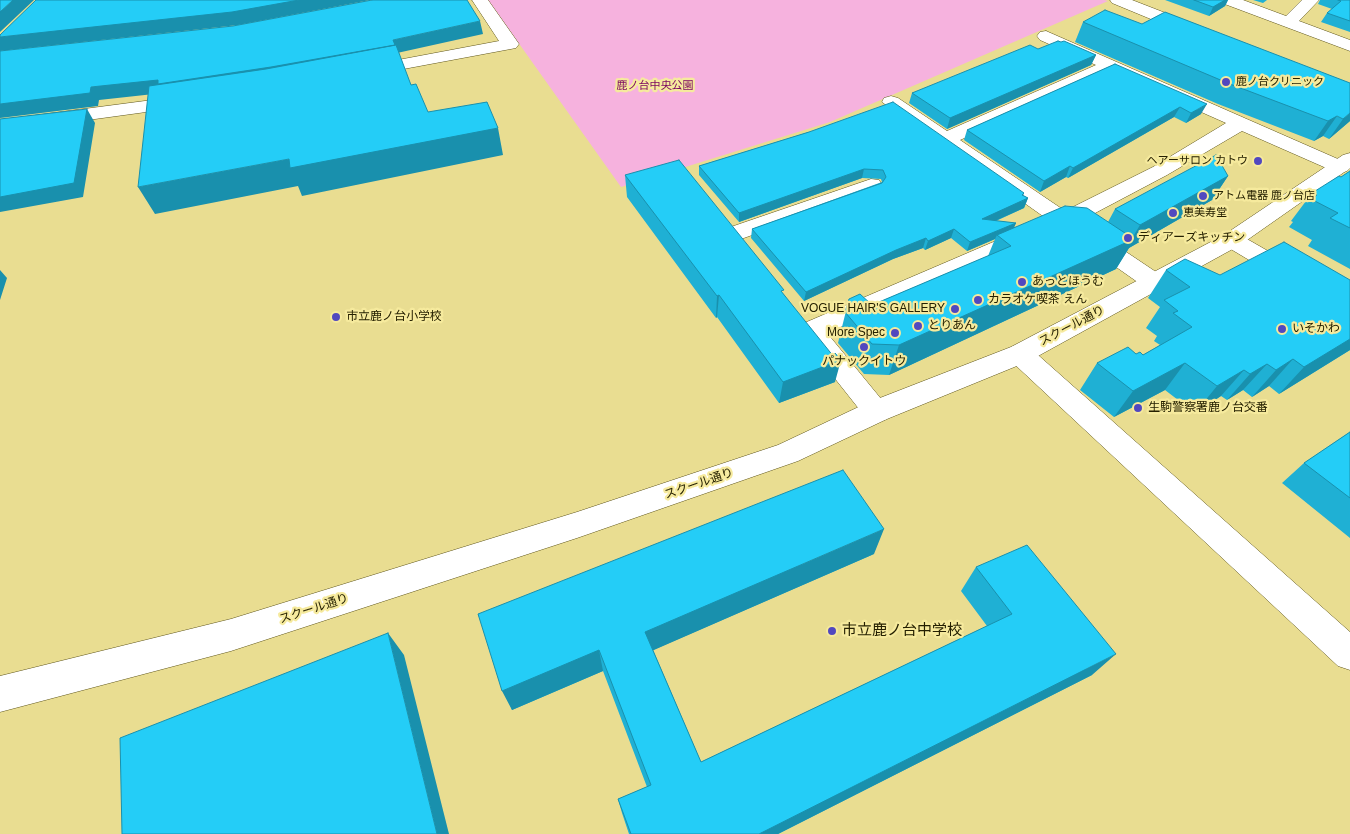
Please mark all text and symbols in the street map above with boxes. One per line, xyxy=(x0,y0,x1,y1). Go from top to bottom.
place label: 鹿ノ台クリニック xyxy=(1236,75,1324,89)
marker: 鹿ノ台クリニック xyxy=(1220,76,1232,88)
park label: 鹿ノ台中央公園 xyxy=(617,79,693,93)
place label: ヘアーサロン カトウ xyxy=(1147,154,1248,168)
marker: ヘアーサロン カトウ xyxy=(1252,155,1264,167)
place label: アトム電器 鹿ノ台店 xyxy=(1213,189,1315,203)
marker: アトム電器 鹿ノ台店 xyxy=(1197,190,1209,202)
place label: 恵美寿堂 xyxy=(1183,206,1227,220)
marker: 恵美寿堂 xyxy=(1167,207,1179,219)
place label: ディアーズキッチン xyxy=(1138,231,1245,245)
marker: ディアーズキッチン xyxy=(1122,232,1134,244)
place label: あっとほうむ xyxy=(1032,275,1104,289)
marker: あっとほうむ xyxy=(1016,276,1028,288)
place label: カラオケ喫茶 えん xyxy=(988,293,1087,307)
marker: カラオケ喫茶 えん xyxy=(972,294,984,306)
place label: VOGUE HAIR'S GALLERY xyxy=(801,302,945,316)
marker: VOGUE HAIR'S GALLERY xyxy=(949,303,961,315)
street label: スクール通り xyxy=(1037,303,1107,349)
place label: 市立鹿ノ台小学校 xyxy=(346,310,442,324)
marker: 市立鹿ノ台小学校 xyxy=(330,311,342,323)
place label: とりあん xyxy=(928,319,976,333)
marker: とりあん xyxy=(912,320,924,332)
place label: いそかわ xyxy=(1292,322,1340,336)
marker: いそかわ xyxy=(1276,323,1288,335)
place label: More Spec xyxy=(827,326,885,340)
marker: More Spec xyxy=(889,327,901,339)
marker: パナックイトウ xyxy=(858,341,870,353)
place label: パナックイトウ xyxy=(822,355,906,369)
place label: 生駒警察署鹿ノ台交番 xyxy=(1148,401,1268,415)
marker: 生駒警察署鹿ノ台交番 xyxy=(1132,402,1144,414)
street label: スクール通り xyxy=(663,465,735,503)
street label: スクール通り xyxy=(278,591,350,627)
place label: 市立鹿ノ台中学校 xyxy=(842,622,962,640)
marker: 市立鹿ノ台中学校 xyxy=(826,625,838,637)

